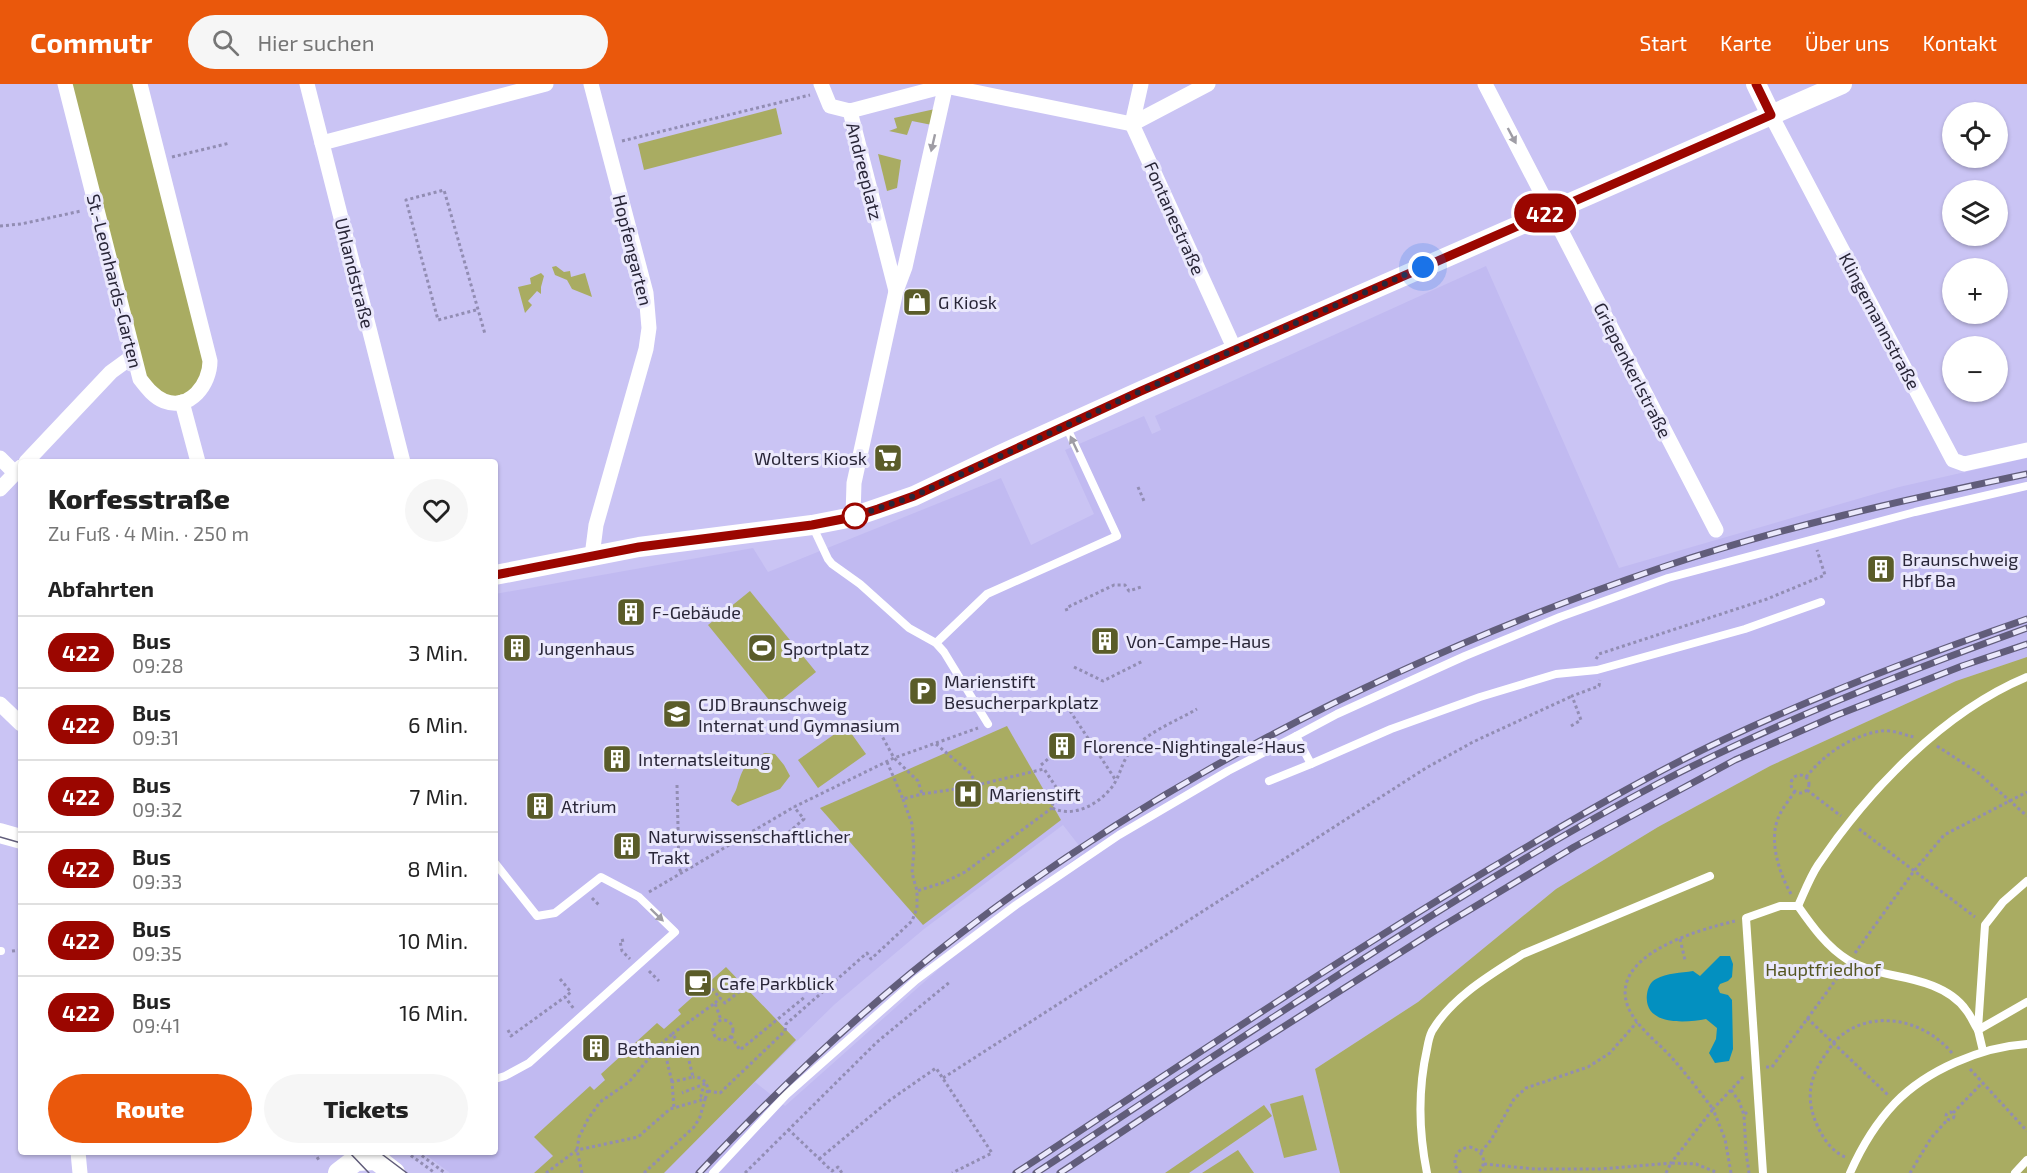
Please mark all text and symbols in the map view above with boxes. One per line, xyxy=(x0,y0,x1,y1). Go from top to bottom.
search box xyxy=(188,15,608,69)
text: Commutr xyxy=(30,25,152,59)
icon: search xyxy=(209,26,242,59)
text: Hier suchen xyxy=(257,29,374,55)
text: Start xyxy=(1640,30,1687,55)
text: Karte xyxy=(1720,30,1772,55)
text: Über uns xyxy=(1805,30,1890,55)
text: Kontakt xyxy=(1923,30,1997,55)
map controls xyxy=(1942,102,2008,402)
button: locate xyxy=(1942,102,2008,168)
street label: Andreeplatz xyxy=(842,120,888,222)
one-way arrow xyxy=(1507,127,1517,144)
one-way arrow xyxy=(927,134,937,152)
street label: Fontanestraße xyxy=(1140,158,1210,278)
button: layers xyxy=(1942,180,2008,246)
street label: St.-Leonhards-Garten xyxy=(83,192,147,370)
street label: Hopfengarten xyxy=(609,192,657,308)
line badge: 422 xyxy=(1510,194,1580,232)
text: 422 xyxy=(1526,201,1564,226)
street label: Uhlandstraße xyxy=(331,215,379,331)
street label: Klingemannstraße xyxy=(1835,249,1925,393)
your location xyxy=(1408,252,1438,282)
button: + xyxy=(1942,258,2008,324)
shop icon: G Kiosk xyxy=(901,286,933,318)
place label: G Kiosk xyxy=(938,291,997,313)
street label: Griepenkerlstraße xyxy=(1589,299,1677,441)
button: − xyxy=(1942,336,2008,402)
one-way arrow xyxy=(1070,435,1079,452)
supermarket icon: Wolters Kiosk xyxy=(872,442,904,474)
place label: Wolters Kiosk xyxy=(754,447,867,469)
button: heart xyxy=(405,479,468,542)
text: Korfesstraße xyxy=(48,481,230,515)
unlabelled marker xyxy=(842,503,868,529)
text: Zu Fuß · 4 Min. · 250 m xyxy=(48,521,249,545)
place label: Braunschweig Hbf Ba xyxy=(1902,548,2018,591)
building icon: Braunschweig Hbf Ba xyxy=(1865,553,1897,585)
text: Abfahrten xyxy=(48,575,154,601)
building icon: F-Gebäude xyxy=(615,596,647,628)
place label: F-Gebäude xyxy=(652,601,741,623)
building icon: Von-Campe-Haus xyxy=(1089,625,1121,657)
text: Bus xyxy=(132,627,171,653)
place label: Von-Campe-Haus xyxy=(1126,630,1270,652)
building icon: Jungenhaus xyxy=(501,632,533,664)
sports icon: Sportplatz xyxy=(746,632,778,664)
place label: Jungenhaus xyxy=(538,637,635,659)
place label: Sportplatz xyxy=(783,637,870,659)
text: 3 Min. xyxy=(408,639,468,665)
text: 422 xyxy=(62,640,100,665)
text: 09:28 xyxy=(132,653,184,677)
place label: Marienstift Besucherparkplatz xyxy=(944,670,1099,713)
parking icon: Marienstift Besucherparkplatz xyxy=(907,675,939,707)
place label: CJD Braunschweig Internat und Gymnasium xyxy=(698,693,900,736)
school or university icon: CJD Braunschweig Internat und Gymnasium xyxy=(661,698,693,730)
text: Bus xyxy=(132,699,171,725)
text: 6 Min. xyxy=(408,711,468,737)
text: 422 xyxy=(62,712,100,737)
text: 09:31 xyxy=(132,725,179,749)
building icon: Florence-Nightingale-Haus xyxy=(1046,730,1078,762)
place label: Florence-Nightingale-Haus xyxy=(1083,735,1305,757)
building icon: Internatsleitung xyxy=(601,743,633,775)
place label: Internatsleitung xyxy=(638,748,770,770)
text: Bus xyxy=(132,771,171,797)
hospital icon: Marienstift xyxy=(952,778,984,810)
text: 7 Min. xyxy=(409,783,468,809)
place label: Marienstift xyxy=(989,783,1081,805)
text: 422 xyxy=(62,784,100,809)
building icon: Atrium xyxy=(524,790,556,822)
place label: Atrium xyxy=(561,795,617,817)
text: 09:32 xyxy=(132,797,183,821)
place label: Naturwissenschaftlicher Trakt xyxy=(648,825,851,868)
building icon: Naturwissenschaftlicher Trakt xyxy=(611,830,643,862)
text: Bus xyxy=(132,843,171,869)
text: 8 Min. xyxy=(407,855,468,881)
text: 422 xyxy=(62,856,100,881)
text: 09:33 xyxy=(132,869,182,893)
one-way arrow xyxy=(650,907,664,921)
text: Bus xyxy=(132,915,171,941)
text: 10 Min. xyxy=(399,927,468,953)
text: 422 xyxy=(62,928,100,953)
text: 09:35 xyxy=(132,941,182,965)
park label: Hauptfriedhof xyxy=(1765,958,1882,980)
cafe icon: Cafe Parkblick xyxy=(682,967,714,999)
place label: Cafe Parkblick xyxy=(719,972,834,994)
text: Bus xyxy=(132,987,171,1013)
text: 16 Min. xyxy=(399,999,468,1025)
text: 422 xyxy=(62,1000,100,1025)
text: 09:41 xyxy=(132,1013,180,1037)
building icon: Bethanien xyxy=(580,1032,612,1064)
place label: Bethanien xyxy=(617,1037,700,1059)
button: Route xyxy=(48,1074,252,1143)
button: Tickets xyxy=(264,1074,468,1143)

